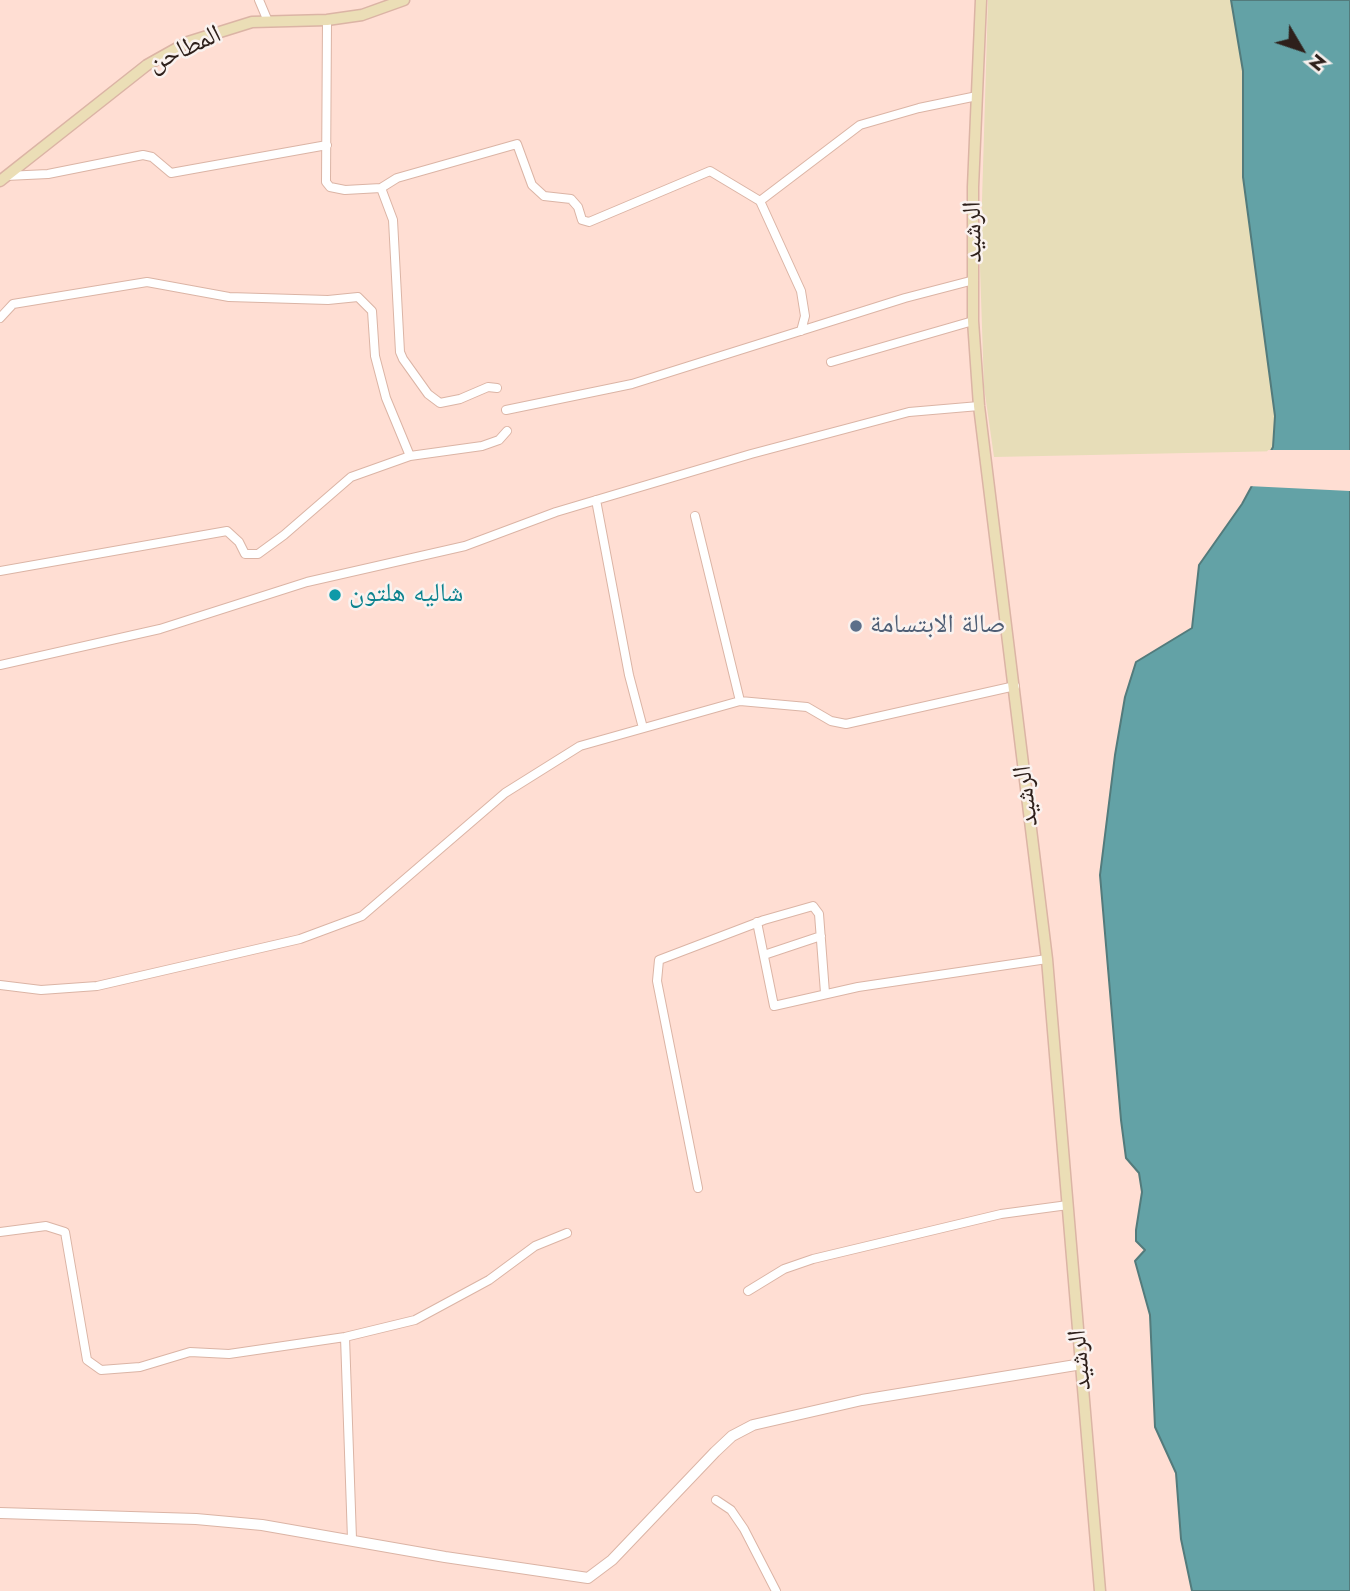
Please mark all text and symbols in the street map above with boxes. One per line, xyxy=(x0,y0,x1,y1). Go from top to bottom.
north arrow xyxy=(1266,14,1336,84)
street label: المطاحن xyxy=(143,20,227,80)
text: N xyxy=(1302,48,1333,77)
street label: الرشيد xyxy=(958,201,990,263)
place label: شاليه هلتون xyxy=(349,579,463,611)
marker: شاليه هلتون xyxy=(327,587,343,603)
place label: صالة الابتسامة xyxy=(870,610,1006,642)
marker: صالة الابتسامة xyxy=(848,618,864,634)
street label: الرشيد xyxy=(1008,764,1046,828)
street label: الرشيد xyxy=(1063,1328,1099,1392)

